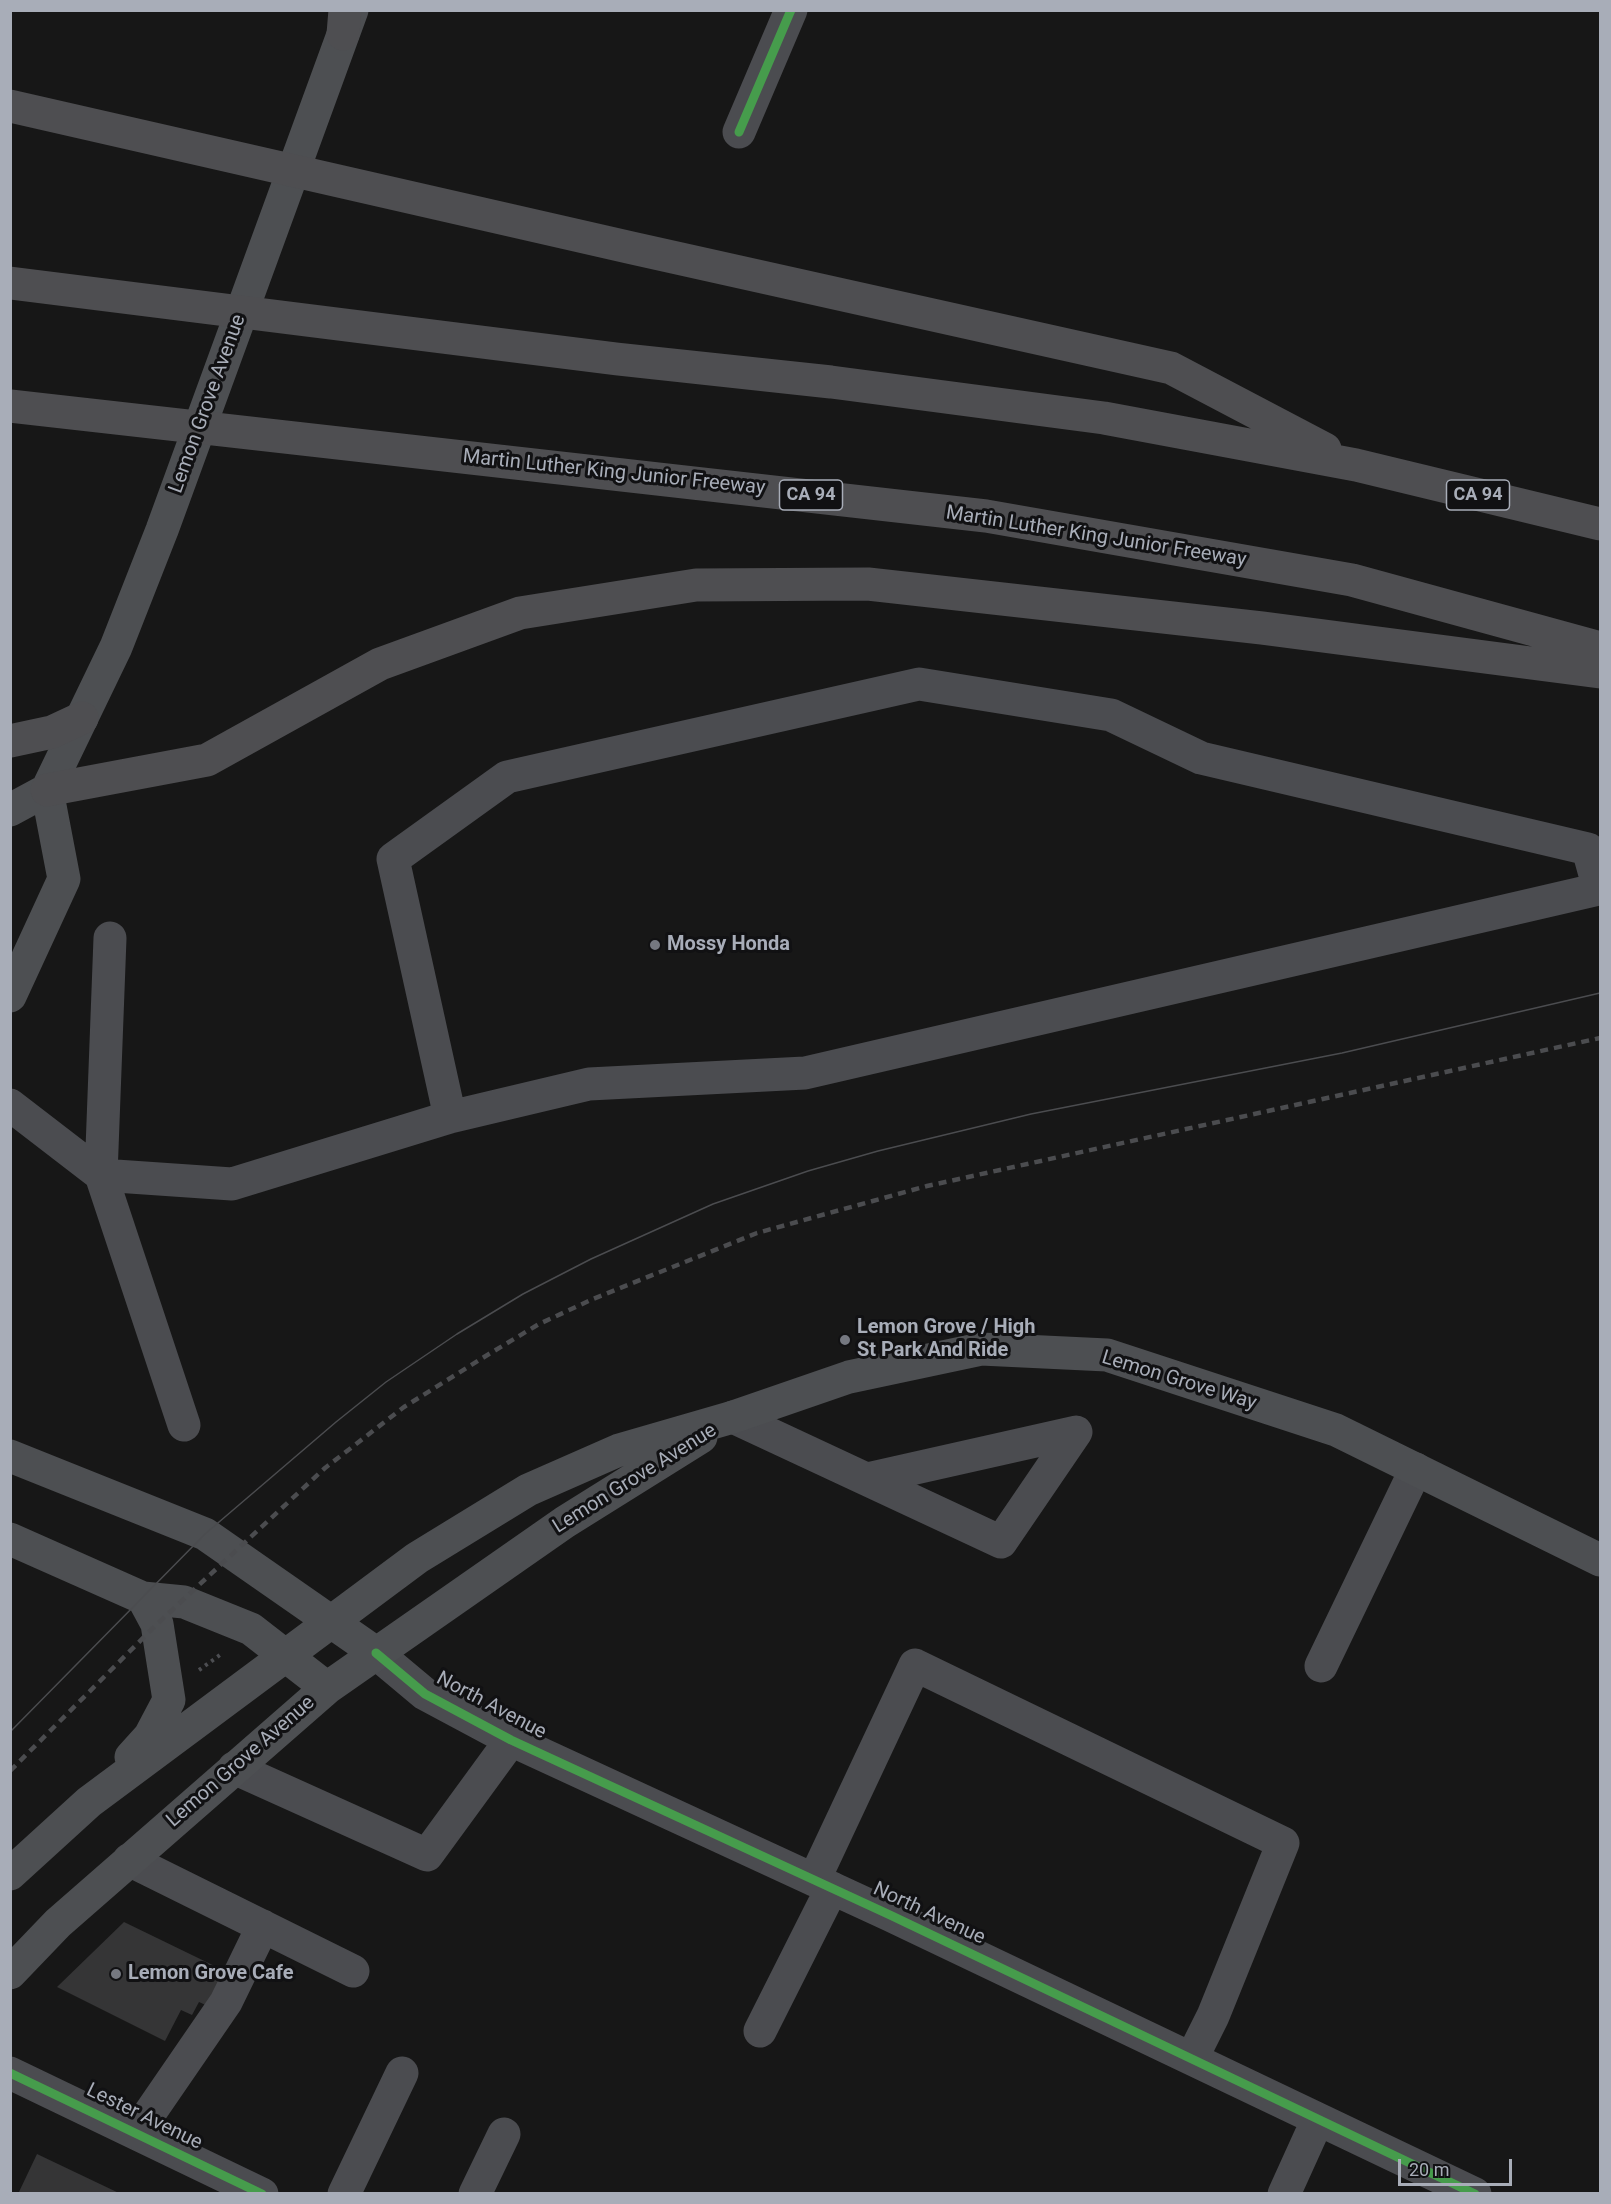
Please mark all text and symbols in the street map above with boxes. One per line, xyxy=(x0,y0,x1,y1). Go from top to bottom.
street label: Lemon Grove Avenue xyxy=(165,311,251,497)
street label: Martin Luther King Junior Freeway xyxy=(462,445,766,501)
road number: CA 94 xyxy=(780,480,842,510)
road number: CA 94 xyxy=(1446,480,1510,510)
street label: Martin Luther King Junior Freeway xyxy=(944,501,1248,573)
place label: Mossy Honda xyxy=(667,933,790,957)
marker: Mossy Honda xyxy=(648,938,662,952)
place label: Lemon Grove / High St Park And Ride xyxy=(857,1316,1035,1363)
marker: Lemon Grove / High St Park And Ride xyxy=(838,1333,852,1347)
street label: Lemon Grove Way xyxy=(1099,1346,1259,1416)
street label: Lemon Grove Avenue xyxy=(549,1419,721,1539)
street label: North Avenue xyxy=(432,1667,550,1745)
street label: Lemon Grove Avenue xyxy=(162,1691,320,1833)
street label: North Avenue xyxy=(869,1878,989,1950)
place label: Lemon Grove Cafe xyxy=(128,1962,293,1986)
marker: Lemon Grove Cafe xyxy=(109,1967,123,1981)
street label: Lester Avenue xyxy=(82,2079,206,2155)
scale bar xyxy=(1401,2147,1515,2185)
text: 20 m xyxy=(1409,2159,1449,2180)

